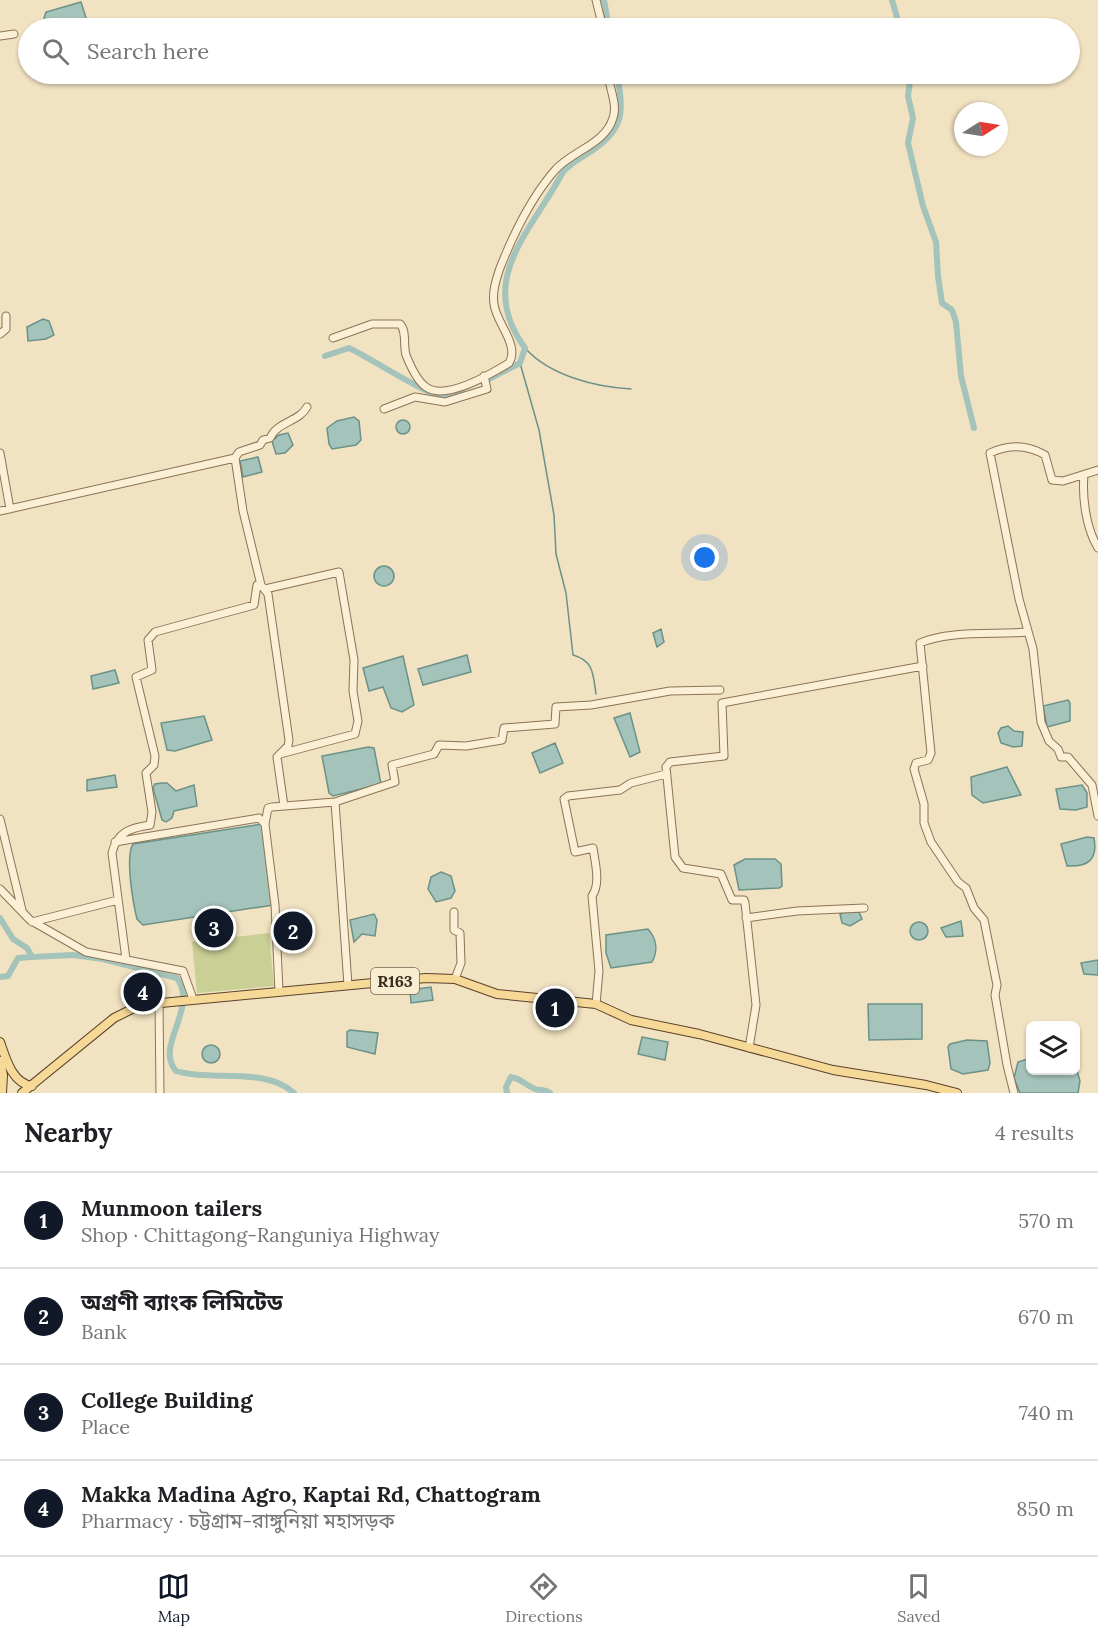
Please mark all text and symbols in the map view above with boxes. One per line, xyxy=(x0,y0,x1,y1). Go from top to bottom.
search box xyxy=(18,18,1080,84)
icon: search xyxy=(39,35,72,68)
text: Search here xyxy=(87,37,209,65)
north arrow xyxy=(954,102,1008,156)
your location xyxy=(690,543,719,572)
pin: 3 xyxy=(194,906,234,950)
pin: 2 xyxy=(274,908,312,954)
road number: R163 xyxy=(371,968,419,994)
pin: 4 xyxy=(124,970,162,1014)
pin: 1 xyxy=(536,986,574,1030)
map controls xyxy=(1026,1021,1080,1075)
button: layers xyxy=(1026,1021,1080,1075)
text: Nearby xyxy=(24,1116,112,1149)
text: 4 results xyxy=(995,1120,1074,1145)
text: Munmoon tailers xyxy=(81,1194,262,1222)
text: 1 xyxy=(39,1208,48,1233)
text: 570 m xyxy=(1018,1208,1074,1233)
text: Shop · Chittagong-Ranguniya Highway xyxy=(81,1222,440,1247)
text: অগ্রণী ব্যাংক লিমিটেড xyxy=(81,1288,283,1316)
text: 2 xyxy=(38,1304,49,1329)
text: 670 m xyxy=(1018,1304,1074,1329)
text: Bank xyxy=(81,1319,127,1344)
text: College Building xyxy=(81,1386,252,1414)
text: 3 xyxy=(38,1400,49,1425)
text: 740 m xyxy=(1019,1400,1074,1425)
text: Place xyxy=(81,1414,130,1439)
text: Makka Madina Agro, Kaptai Rd, Chattogram xyxy=(81,1480,541,1508)
text: 4 xyxy=(38,1496,49,1521)
text: 850 m xyxy=(1016,1496,1074,1521)
text: Pharmacy · চট্টগ্রাম-রাঙ্গুনিয়া মহাসড়ক xyxy=(81,1508,395,1533)
tab: Map xyxy=(157,1570,190,1626)
tab: Directions xyxy=(505,1570,583,1626)
tab: Saved xyxy=(897,1570,941,1626)

